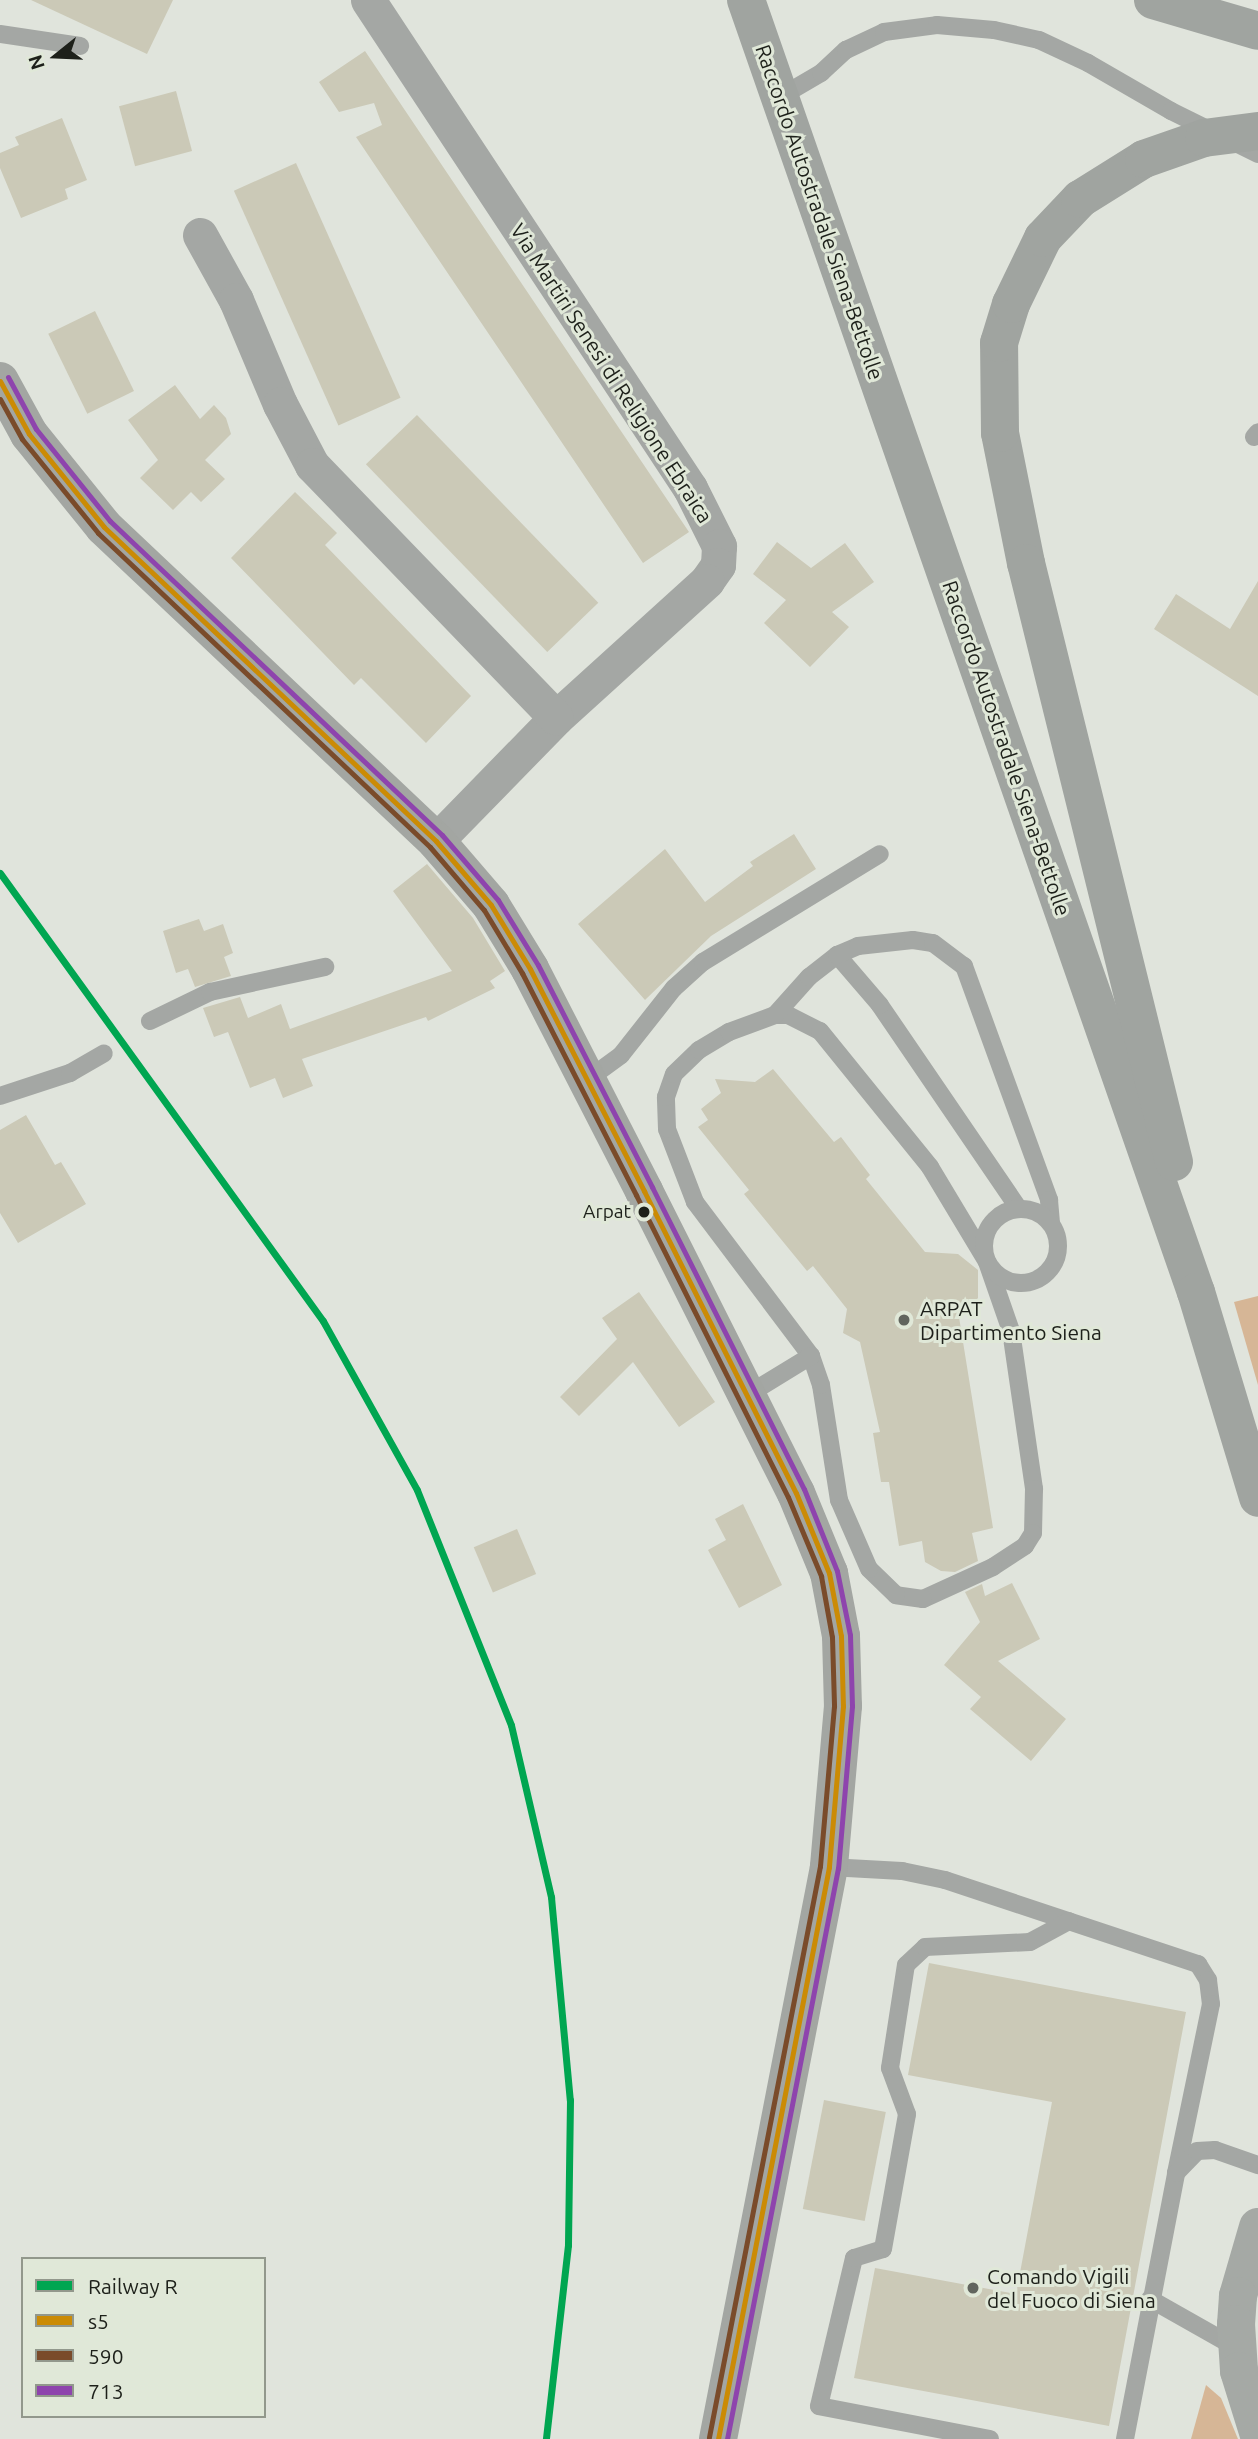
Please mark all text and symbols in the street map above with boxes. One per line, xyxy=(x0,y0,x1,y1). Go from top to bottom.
north arrow xyxy=(21,21,91,91)
street label: Raccordo Autostradale Siena-Bettolle xyxy=(751,41,889,383)
text: N xyxy=(23,52,49,73)
street label: Via Martiri Senesi di Religione Ebraica xyxy=(506,219,718,527)
street label: Raccordo Autostradale Siena-Bettolle xyxy=(938,577,1076,919)
place label: Arpat xyxy=(583,1201,631,1223)
marker: Arpat xyxy=(637,1205,651,1219)
place label: ARPAT Dipartimento Siena xyxy=(920,1295,1102,1345)
marker: ARPAT Dipartimento Siena xyxy=(894,1310,914,1330)
legend xyxy=(21,2257,266,2418)
place label: Comando Vigili del Fuoco di Siena xyxy=(987,2263,1156,2313)
text: Railway R xyxy=(88,2274,178,2298)
marker: Comando Vigili del Fuoco di Siena xyxy=(965,2280,981,2296)
text: s5 xyxy=(88,2309,109,2333)
text: 590 xyxy=(88,2344,124,2368)
text: 713 xyxy=(88,2379,124,2403)

